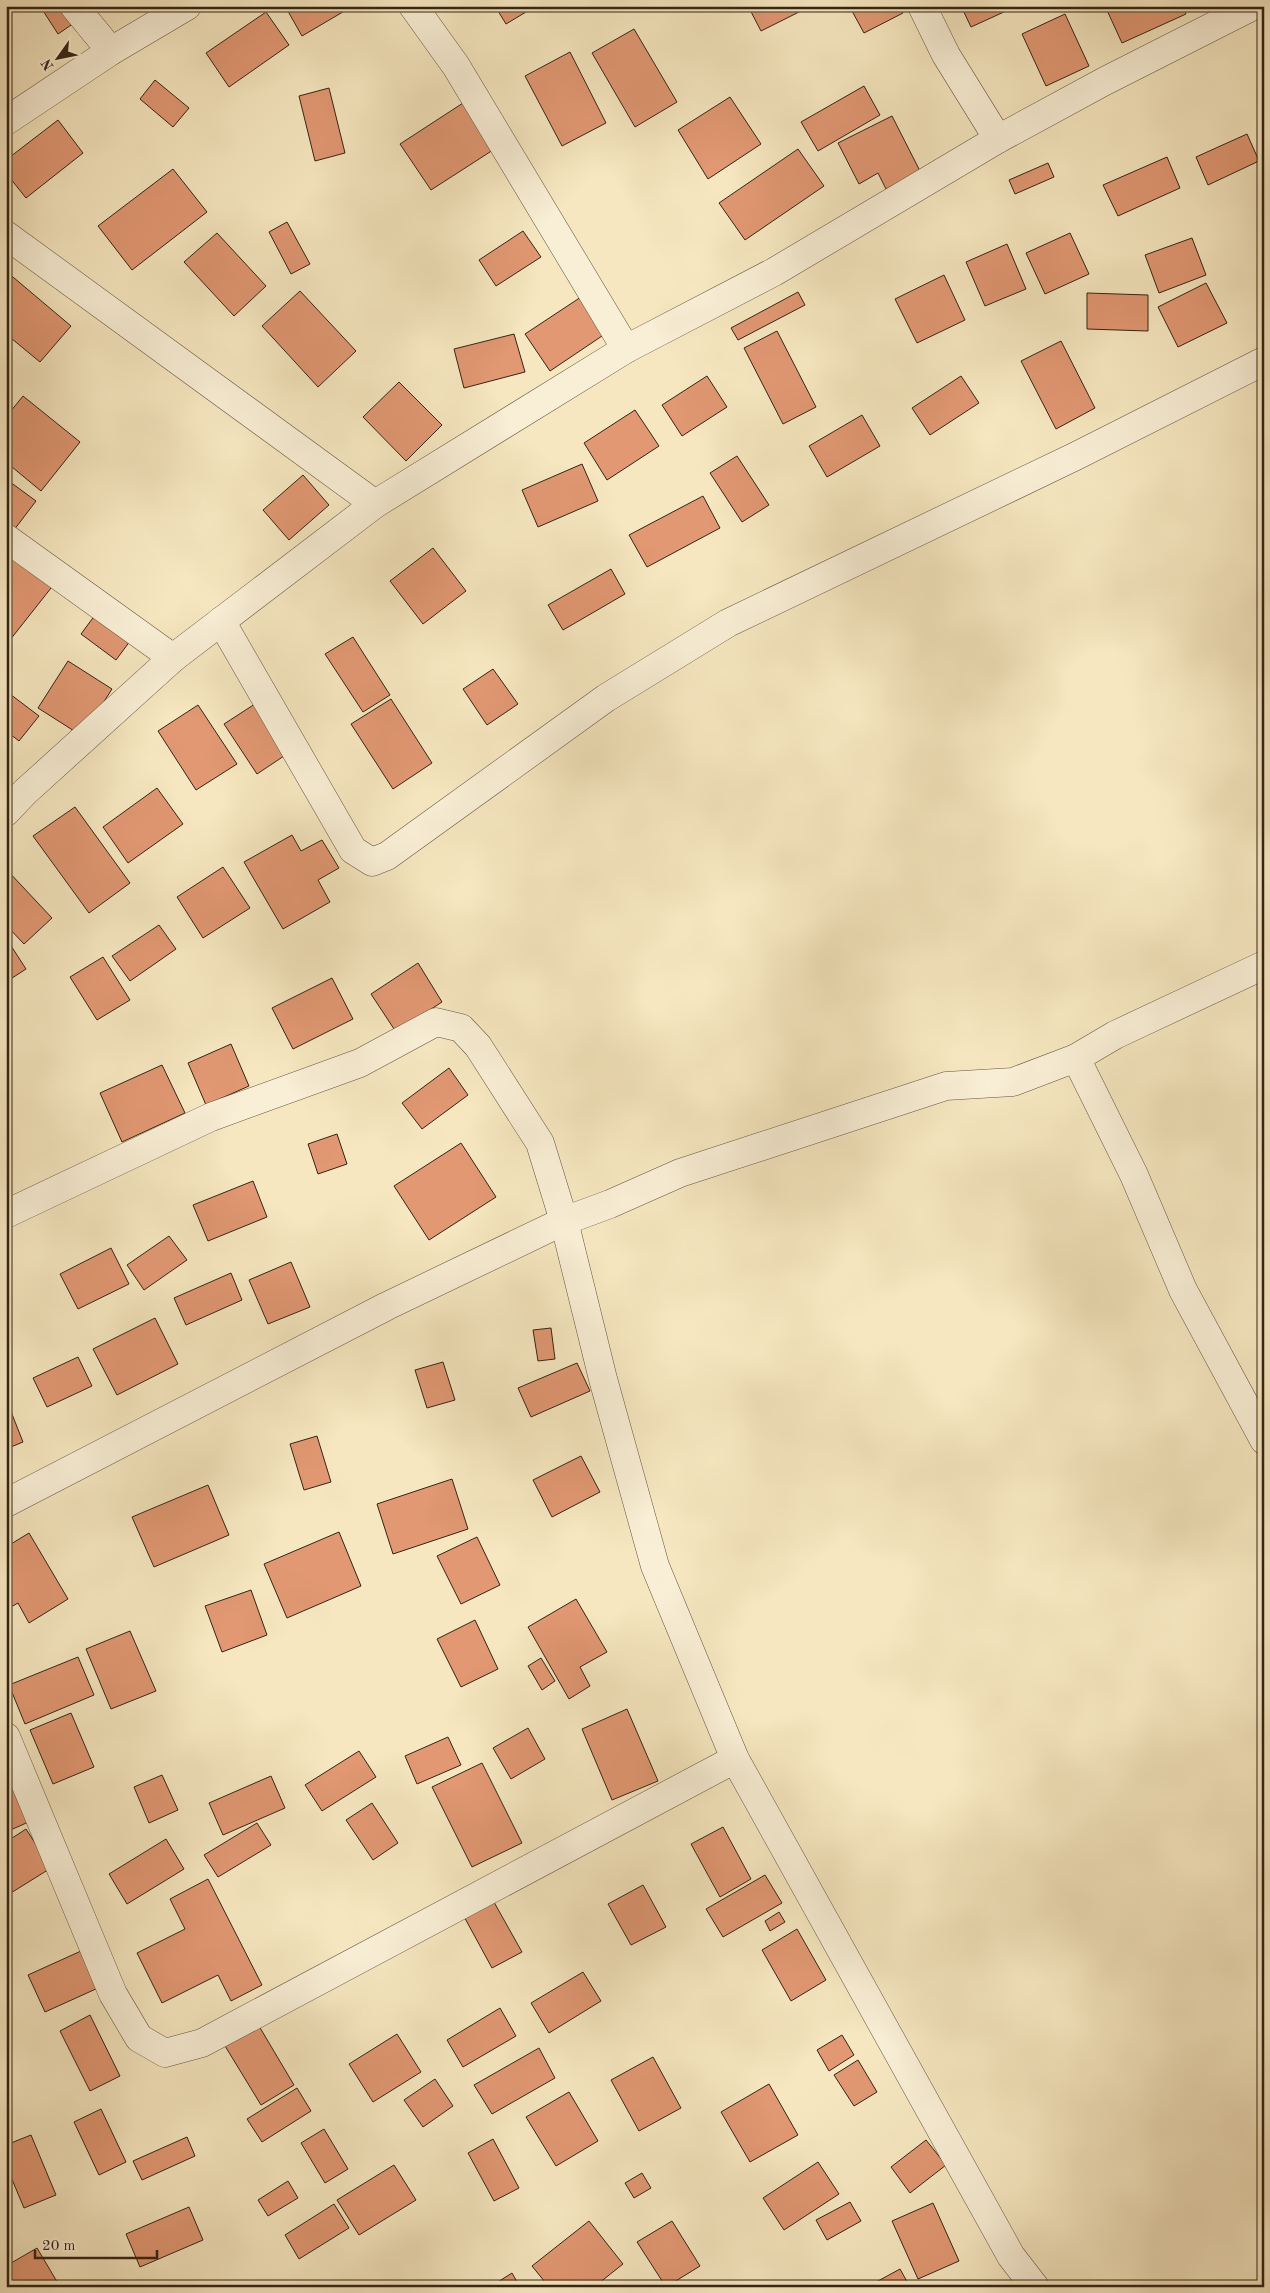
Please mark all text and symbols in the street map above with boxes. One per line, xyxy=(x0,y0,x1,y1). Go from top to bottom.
north arrow xyxy=(32,32,82,82)
text: N xyxy=(39,56,57,73)
scale bar xyxy=(35,2228,158,2260)
text: 20 m xyxy=(42,2239,76,2254)

